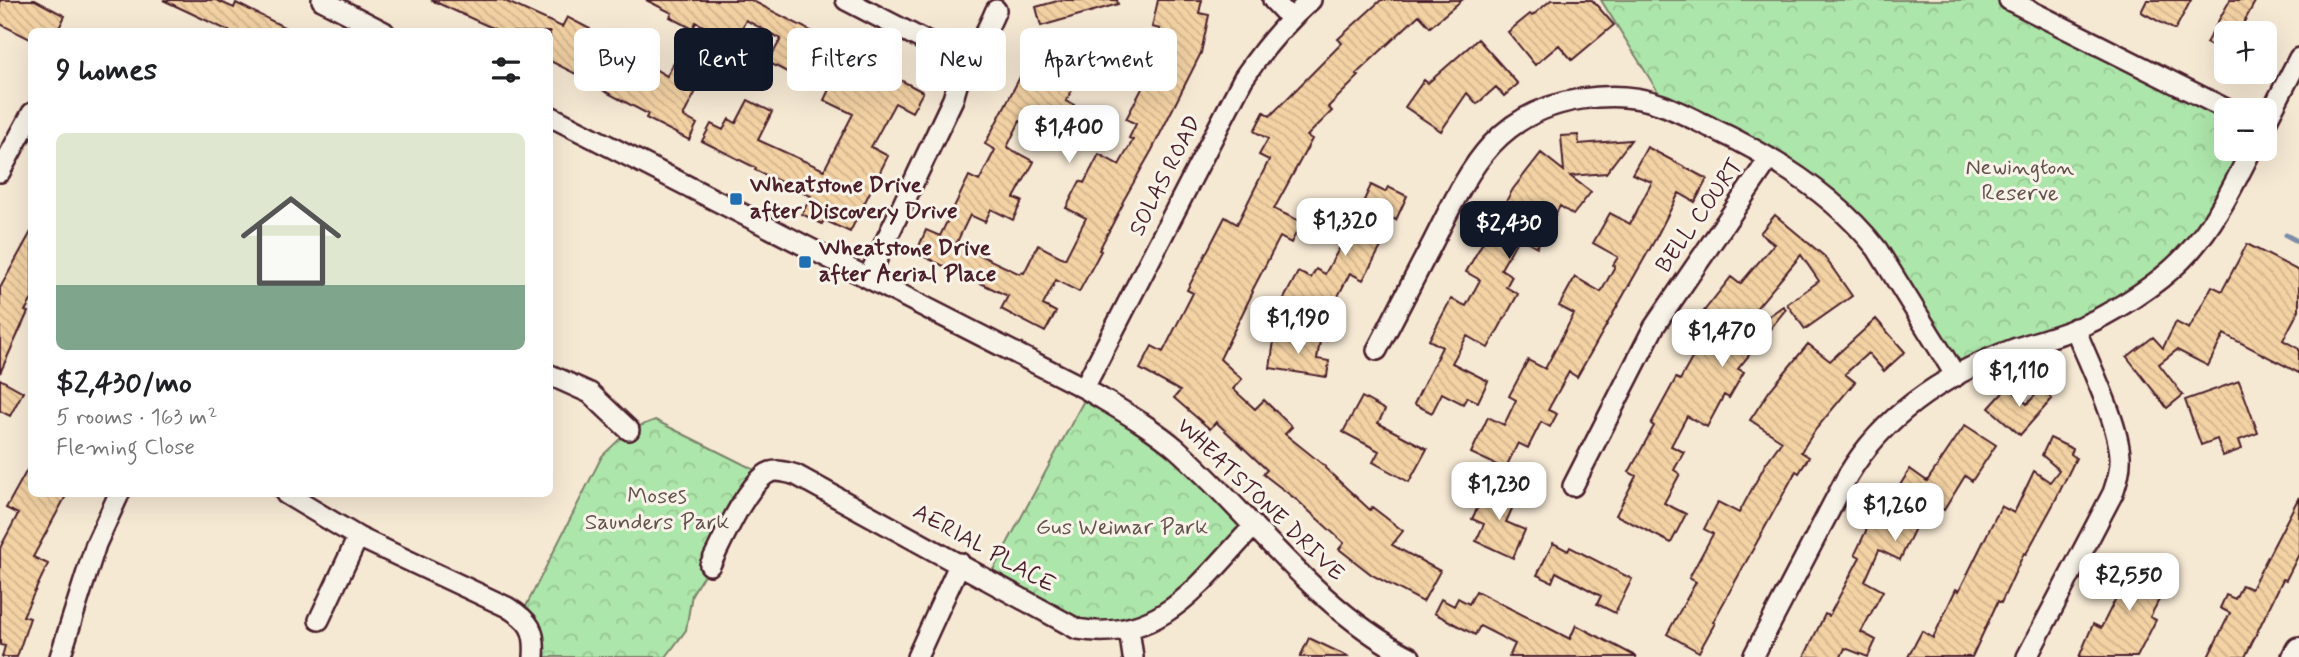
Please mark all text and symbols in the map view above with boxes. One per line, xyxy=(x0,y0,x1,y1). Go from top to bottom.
map controls xyxy=(2214,21,2277,161)
button: + xyxy=(2214,21,2277,84)
chip: Buy xyxy=(574,28,660,91)
chip: Rent xyxy=(674,28,773,91)
chip: Filters xyxy=(787,28,902,91)
chip: New xyxy=(916,28,1006,91)
chip: Apartment xyxy=(1020,28,1177,91)
text: 9 homes xyxy=(56,51,157,90)
icon: filters xyxy=(487,51,525,89)
button: − xyxy=(2214,98,2277,161)
pin: $1,400 xyxy=(1012,106,1126,165)
street label: SOLAS ROAD xyxy=(1123,111,1209,241)
text: $1,400 xyxy=(1034,113,1104,143)
street label: BELL COURT xyxy=(1649,153,1751,279)
park label: Newington Reserve xyxy=(1966,153,2074,209)
place label: Wheatstone Drive after Discovery Drive xyxy=(749,171,958,227)
icon: home xyxy=(228,178,354,304)
marker: Wheatstone Drive after Discovery Drive xyxy=(728,191,744,207)
pin: $1,320 xyxy=(1288,198,1402,258)
pin: $2,430 xyxy=(1452,202,1566,261)
text: $1,320 xyxy=(1312,206,1378,236)
text: $2,430 xyxy=(1476,209,1542,239)
place label: Wheatstone Drive after Aerial Place xyxy=(818,234,996,290)
marker: Wheatstone Drive after Aerial Place xyxy=(797,254,813,270)
pin: $1,190 xyxy=(1241,296,1355,356)
text: $1,190 xyxy=(1266,304,1330,334)
pin: $1,470 xyxy=(1665,310,1779,369)
text: $1,470 xyxy=(1688,317,1756,347)
pin: $1,110 xyxy=(1962,350,2076,409)
text: $1,110 xyxy=(1989,357,2049,387)
text: $2,430/mo xyxy=(56,364,192,403)
text: 5 rooms · 163 m² xyxy=(56,403,218,433)
street label: WHEATSTONE DRIVE xyxy=(1169,412,1351,588)
text: Fleming Close xyxy=(56,433,195,463)
pin: $1,230 xyxy=(1442,462,1556,522)
text: $1,230 xyxy=(1467,470,1531,500)
park label: Moses Saunders Park xyxy=(585,482,729,538)
pin: $1,260 xyxy=(1838,484,1952,543)
text: $1,260 xyxy=(1863,491,1927,521)
street label: AERIAL PLACE xyxy=(907,497,1061,601)
park label: Gus Weimar Park xyxy=(1036,513,1208,543)
pin: $2,550 xyxy=(2072,554,2186,613)
text: $2,550 xyxy=(2095,561,2163,591)

